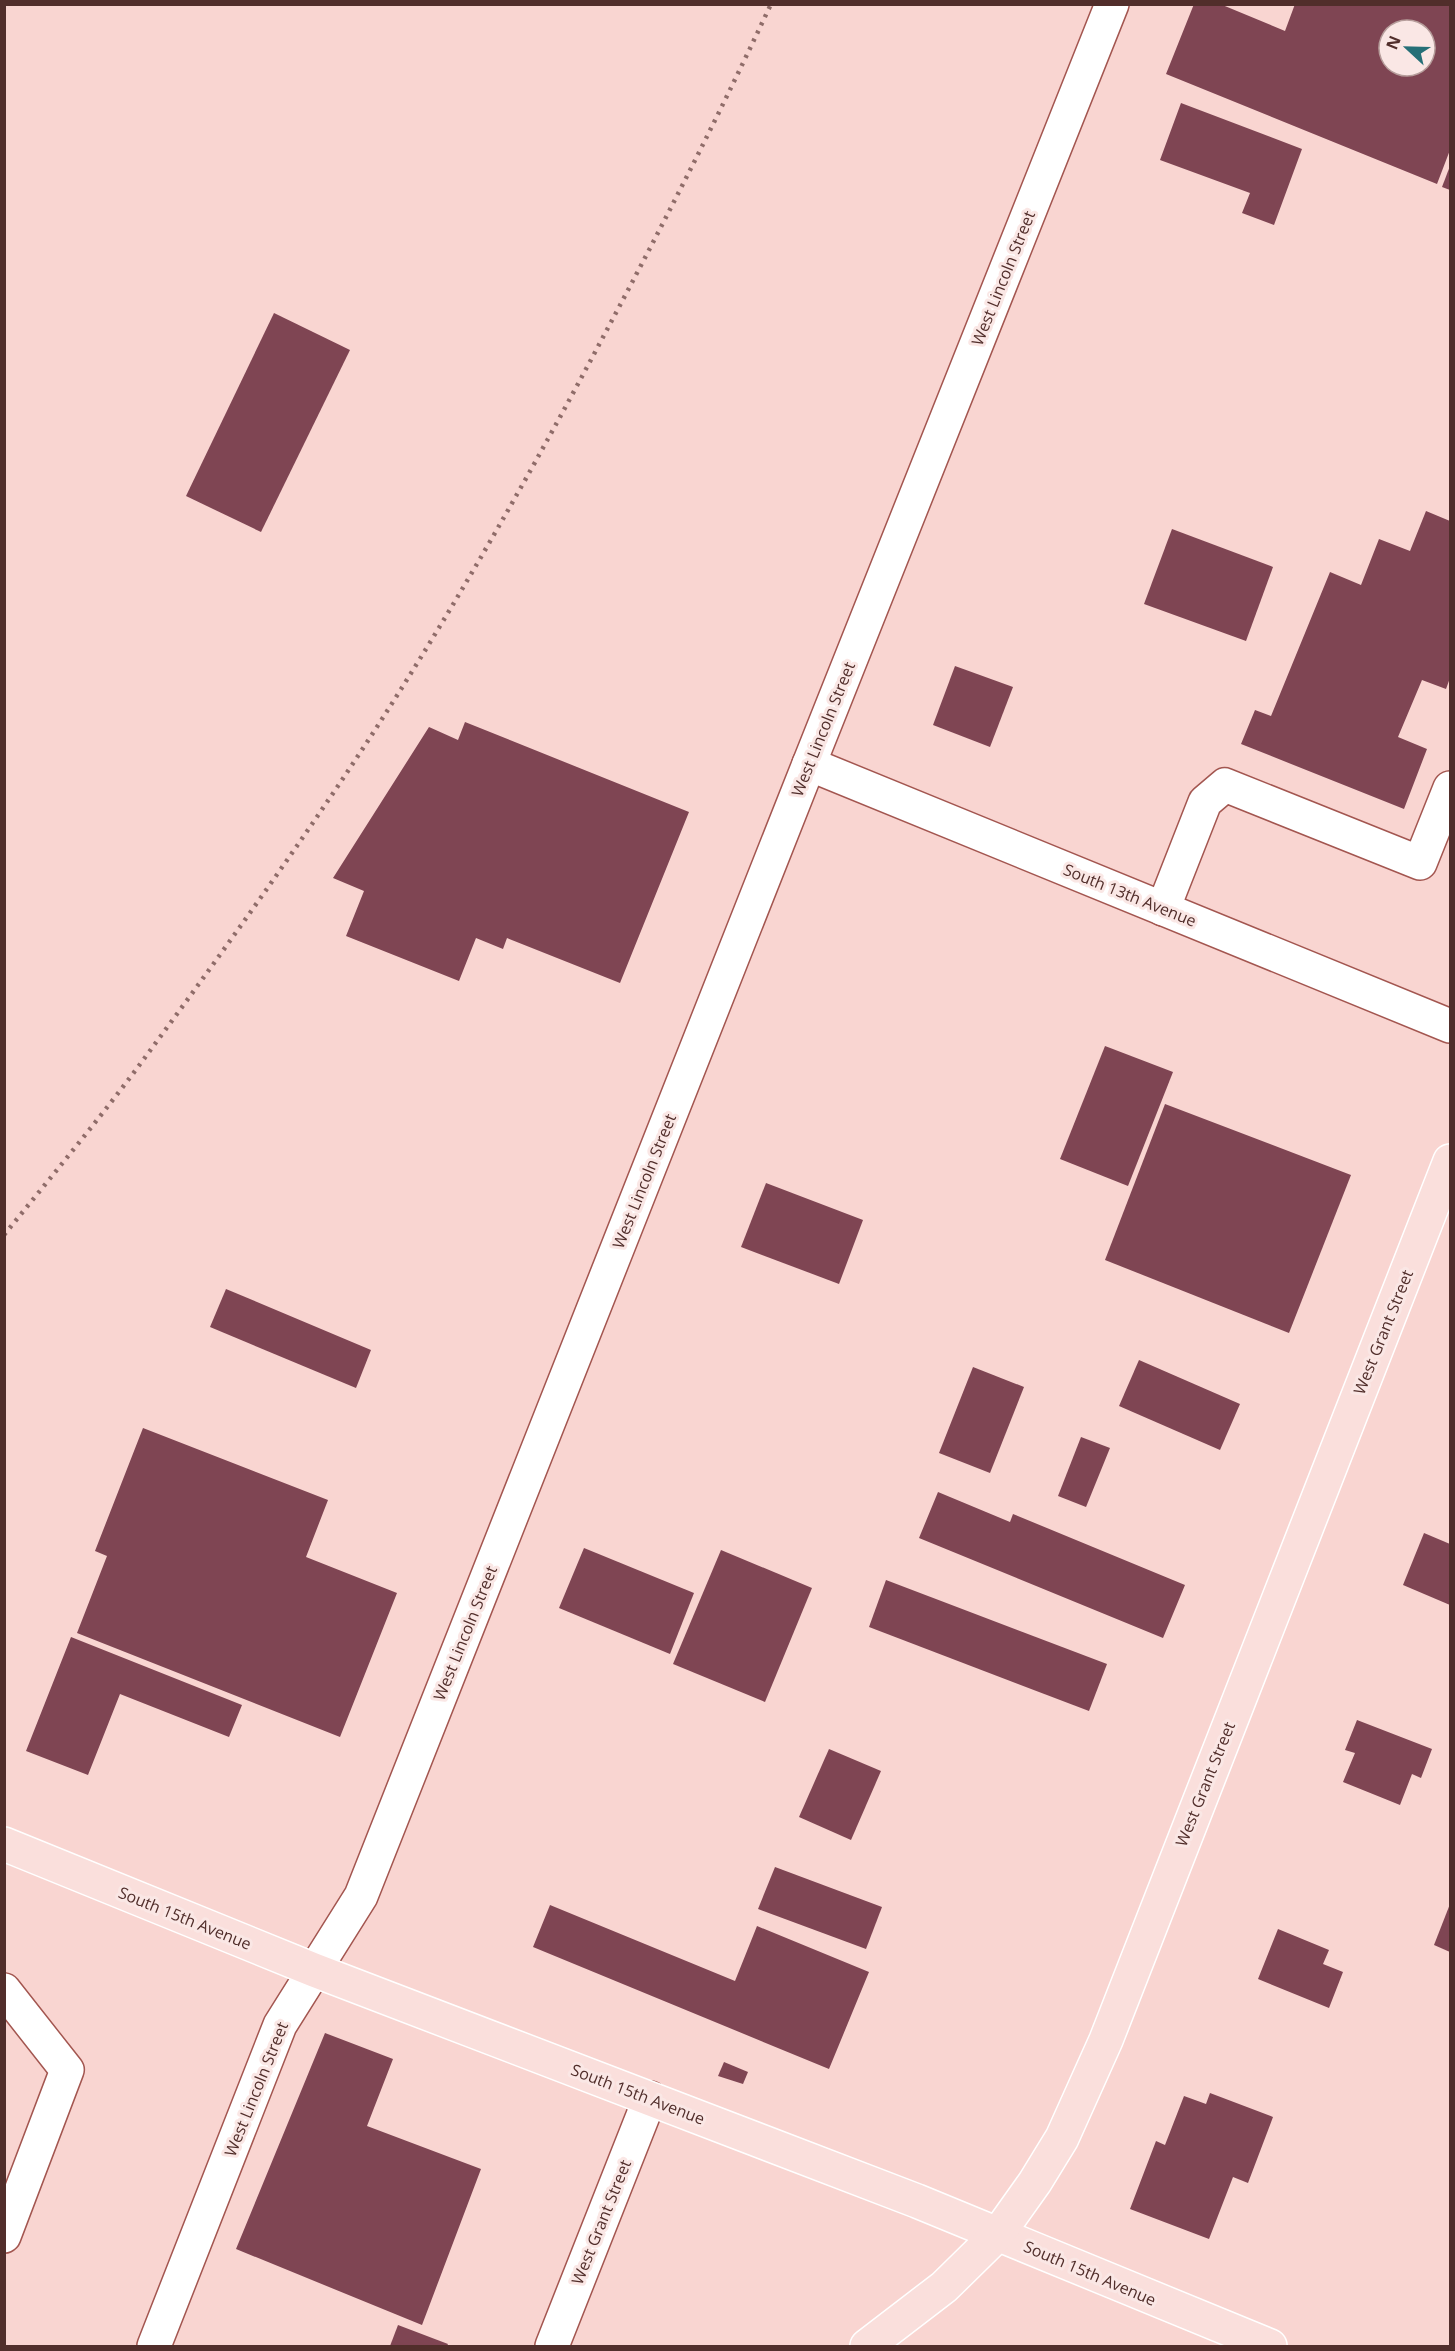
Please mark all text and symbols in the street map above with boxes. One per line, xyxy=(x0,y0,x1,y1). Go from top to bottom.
north arrow xyxy=(1377,18,1437,78)
text: N xyxy=(1380,32,1406,53)
street label: West Lincoln Street xyxy=(966,207,1040,349)
street label: West Lincoln Street xyxy=(786,658,860,800)
street label: South 13th Avenue xyxy=(1060,858,1200,932)
street label: West Lincoln Street xyxy=(607,1110,681,1252)
street label: West Grant Street xyxy=(1348,1266,1418,1398)
street label: West Lincoln Street xyxy=(428,1562,502,1704)
street label: West Grant Street xyxy=(1170,1718,1240,1850)
street label: South 15th Avenue xyxy=(115,1881,255,1955)
street label: West Lincoln Street xyxy=(219,2018,293,2160)
street label: South 15th Avenue xyxy=(568,2058,708,2130)
street label: West Grant Street xyxy=(566,2156,636,2288)
street label: South 15th Avenue xyxy=(1021,2235,1159,2311)

